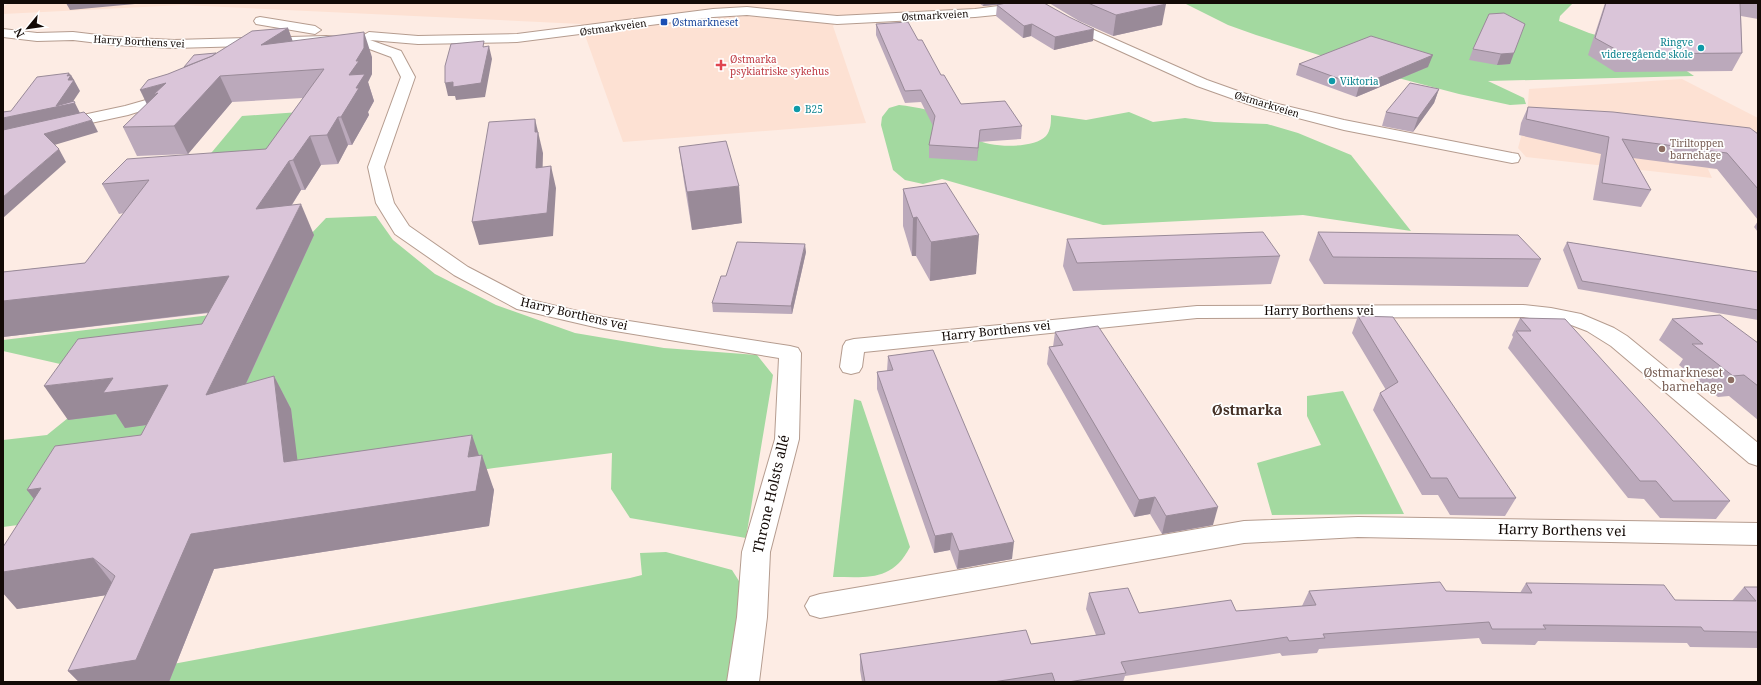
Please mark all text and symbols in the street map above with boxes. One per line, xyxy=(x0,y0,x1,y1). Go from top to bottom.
street label: Østmarkveien xyxy=(901,6,969,24)
north arrow xyxy=(8,8,48,48)
street label: Østmarkveien xyxy=(579,15,648,39)
place label: Østmarkneset xyxy=(672,15,739,29)
marker: Østmarkneset xyxy=(659,17,669,27)
text: N xyxy=(10,25,27,41)
street label: Harry Borthens vei xyxy=(93,32,186,50)
place label: Ringve videregående skole xyxy=(1601,35,1693,61)
marker: Ringve videregående skole xyxy=(1696,43,1706,53)
place label: Østmarka psykiatriske sykehus xyxy=(730,52,829,78)
marker: Østmarka psykiatriske sykehus xyxy=(715,59,727,71)
place label: Viktoria xyxy=(1340,74,1379,88)
marker: Viktoria xyxy=(1327,76,1337,86)
street label: Østmarkveien xyxy=(1233,87,1302,121)
place label: B25 xyxy=(805,102,823,116)
marker: B25 xyxy=(792,104,802,114)
place label: Tiriltoppen barnehage xyxy=(1670,136,1724,162)
marker: Tiriltoppen barnehage xyxy=(1657,144,1667,154)
street label: Harry Borthens vei xyxy=(519,293,630,334)
street label: Harry Borthens vei xyxy=(1264,302,1374,319)
street label: Harry Borthens vei xyxy=(941,316,1052,345)
place label: Østmarkneset barnehage xyxy=(1643,364,1723,395)
marker: Østmarkneset barnehage xyxy=(1726,375,1736,385)
district label: Østmarka xyxy=(1212,400,1282,419)
street label: Throne Holsts allé xyxy=(748,433,793,555)
street label: Harry Borthens vei xyxy=(1498,519,1627,540)

